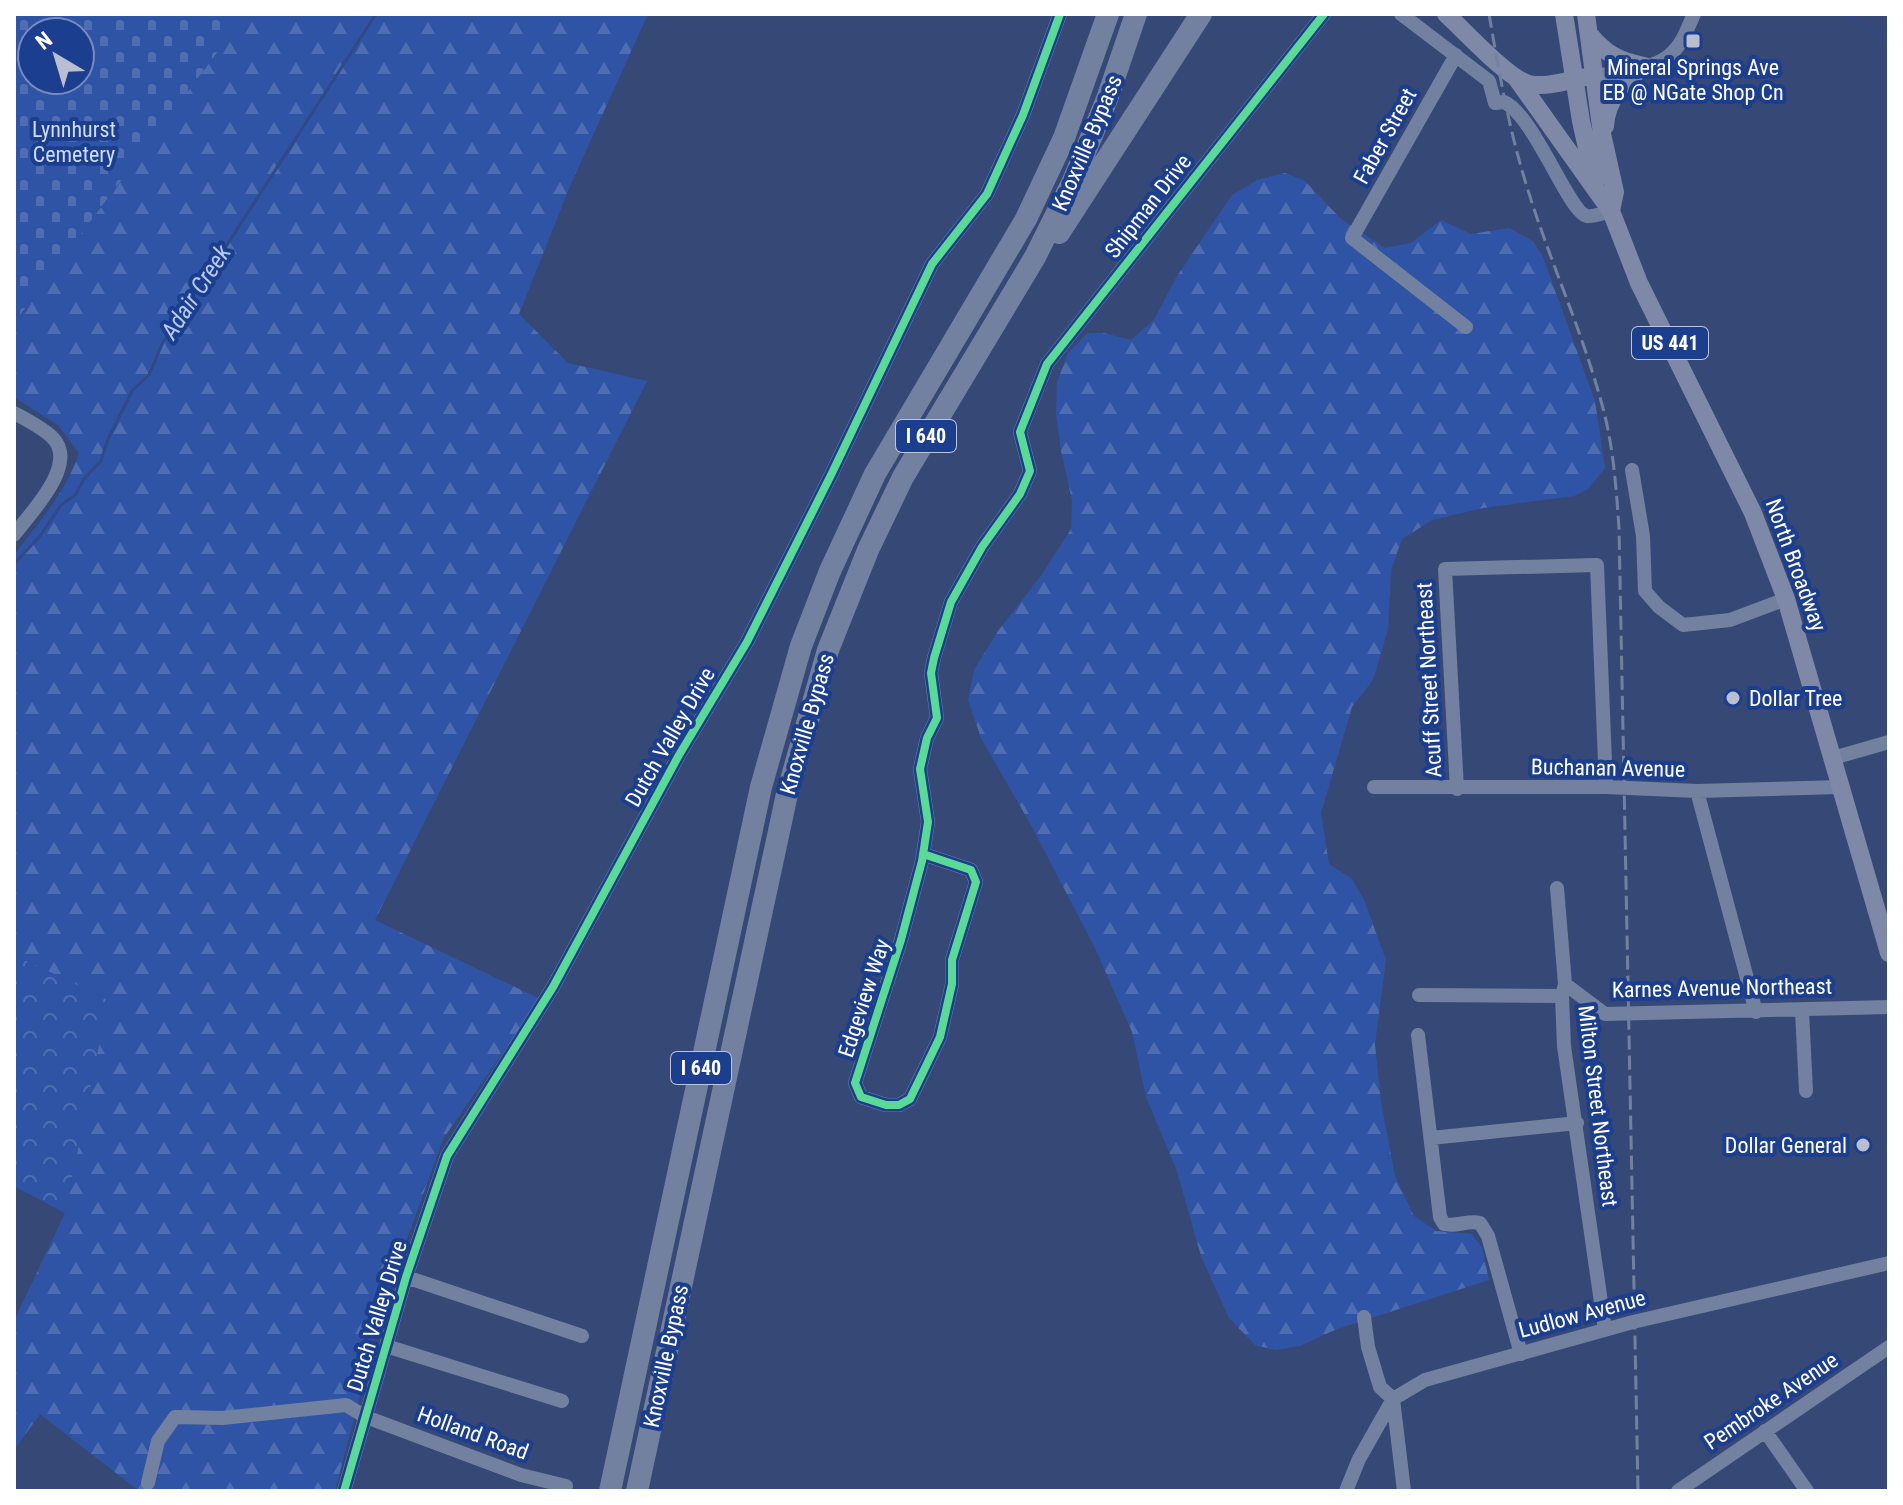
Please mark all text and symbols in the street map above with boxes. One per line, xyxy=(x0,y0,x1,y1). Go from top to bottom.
north arrow xyxy=(16,16,96,96)
text: N xyxy=(31,27,57,55)
marker: Mineral Springs Ave EB @ NGate Shop Cn xyxy=(1684,32,1702,50)
place label: Mineral Springs Ave EB @ NGate Shop Cn xyxy=(1602,55,1784,105)
street label: Knoxville Bypass xyxy=(1047,71,1127,215)
street label: Faber Street xyxy=(1349,84,1421,188)
park label: Lynnhurst Cemetery xyxy=(32,117,116,167)
street label: Shipman Drive xyxy=(1100,149,1196,263)
water label: Adair Creek xyxy=(155,239,237,345)
road number: US 441 xyxy=(1632,327,1708,359)
road number: I 640 xyxy=(896,420,956,452)
street label: North Broadway xyxy=(1760,495,1832,635)
street label: Acuff Street Northeast xyxy=(1411,582,1447,778)
street label: Knoxville Bypass xyxy=(775,651,839,797)
street label: Dutch Valley Drive xyxy=(620,663,720,811)
place label: Dollar Tree xyxy=(1749,686,1842,711)
marker: Dollar Tree xyxy=(1724,689,1742,707)
street label: Buchanan Avenue xyxy=(1531,754,1685,782)
street label: Edgeview Way xyxy=(833,936,895,1060)
street label: Karnes Avenue Northeast xyxy=(1612,974,1832,1002)
street label: Milton Street Northeast xyxy=(1573,1004,1623,1208)
road number: I 640 xyxy=(671,1052,731,1084)
place label: Dollar General xyxy=(1725,1133,1847,1158)
marker: Dollar General xyxy=(1854,1136,1872,1154)
street label: Dutch Valley Drive xyxy=(342,1238,412,1394)
street label: Knoxville Bypass xyxy=(639,1282,693,1430)
street label: Ludlow Avenue xyxy=(1516,1285,1648,1343)
street label: Pembroke Avenue xyxy=(1699,1347,1843,1455)
street label: Holland Road xyxy=(414,1401,532,1465)

